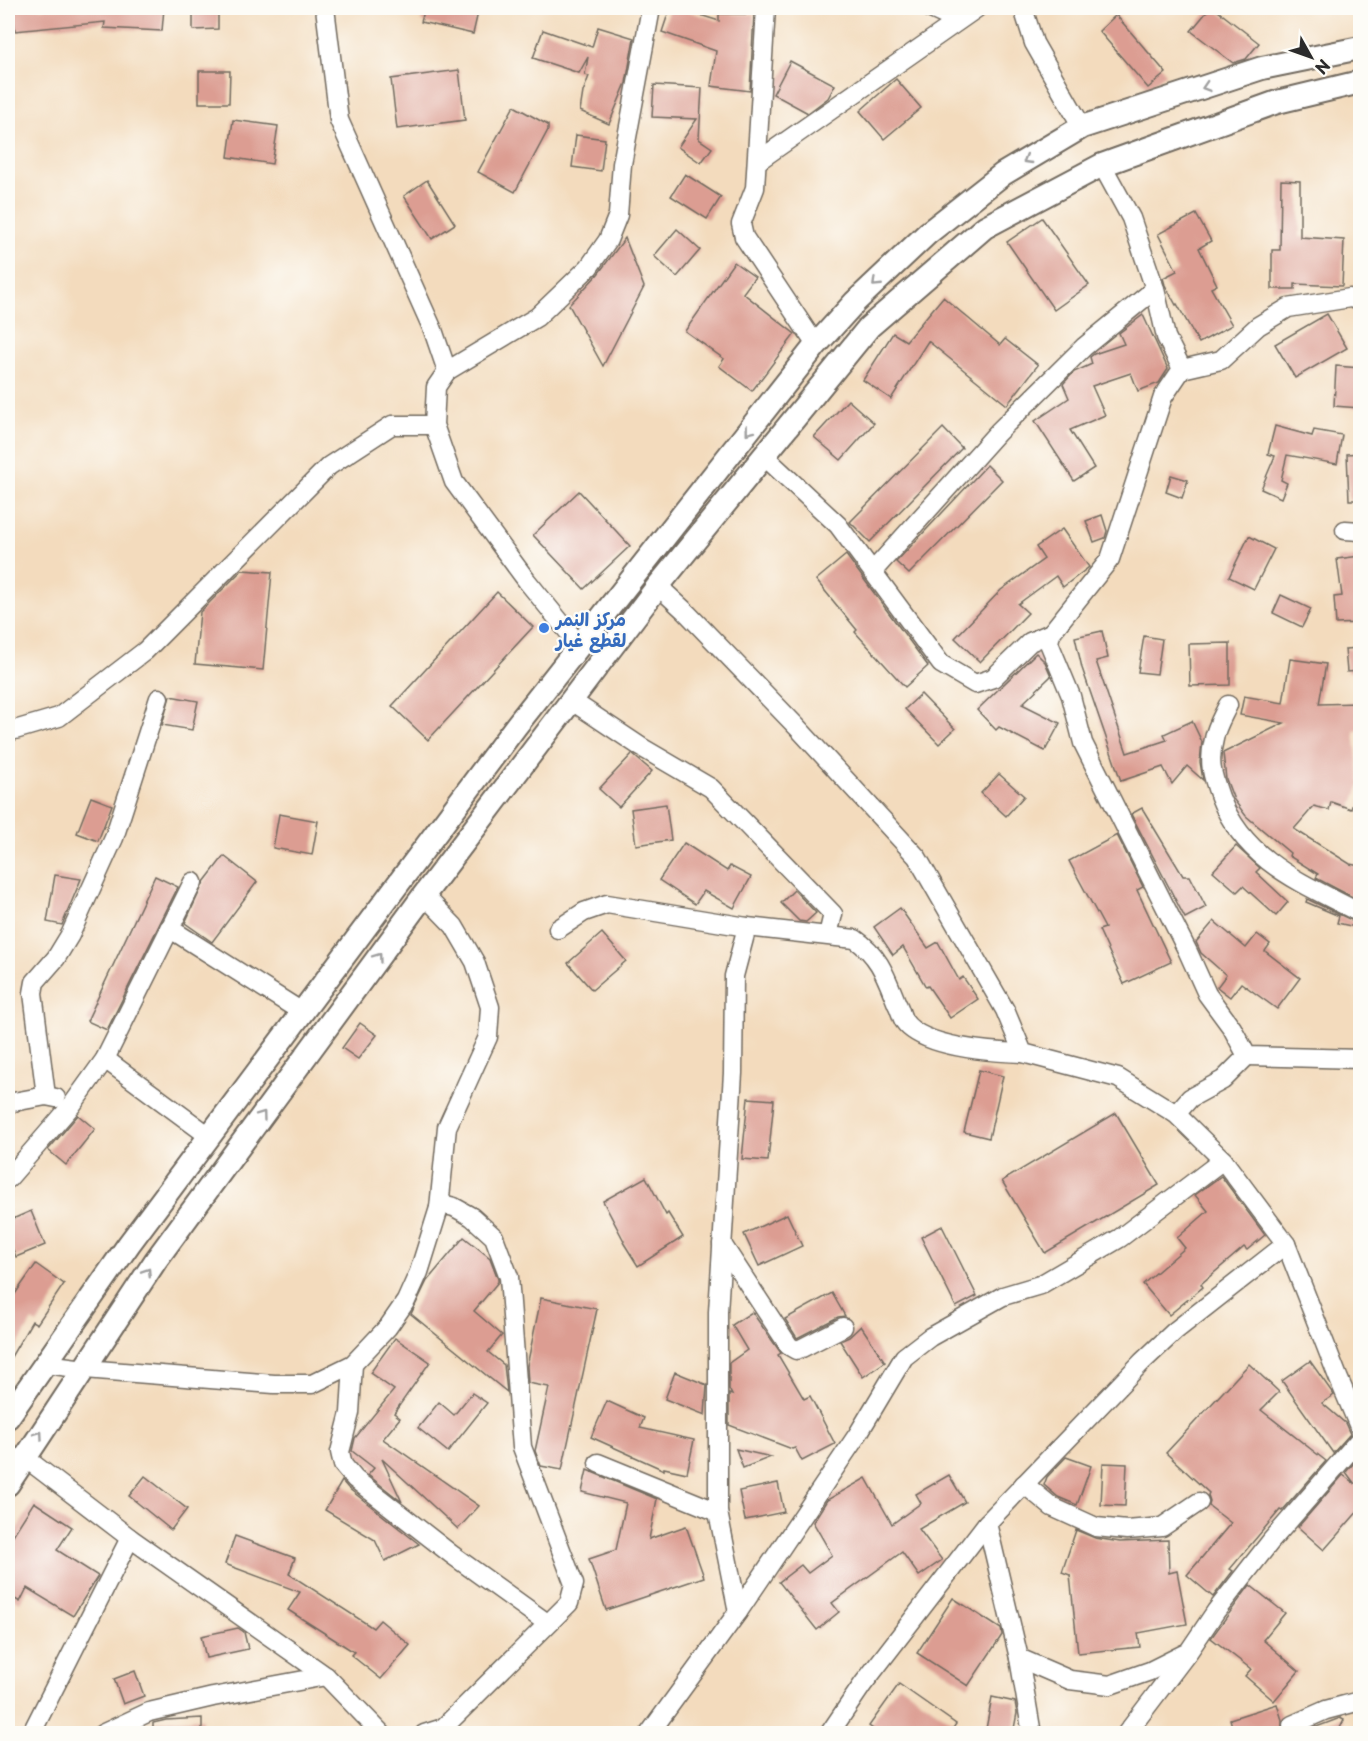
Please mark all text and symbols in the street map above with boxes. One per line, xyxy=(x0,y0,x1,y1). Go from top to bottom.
north arrow xyxy=(1281,27,1341,87)
text: N xyxy=(1310,55,1337,80)
one-way arrow xyxy=(1201,79,1212,92)
one-way arrow xyxy=(1023,153,1033,164)
one-way arrow xyxy=(872,275,883,286)
one-way arrow xyxy=(746,424,757,435)
place label: مركز النمر لقطع غيار xyxy=(554,605,626,654)
marker: مركز النمر لقطع غيار xyxy=(537,621,551,635)
one-way arrow xyxy=(370,953,381,964)
one-way arrow xyxy=(255,1110,266,1121)
one-way arrow xyxy=(140,1268,152,1278)
one-way arrow xyxy=(32,1430,43,1441)

